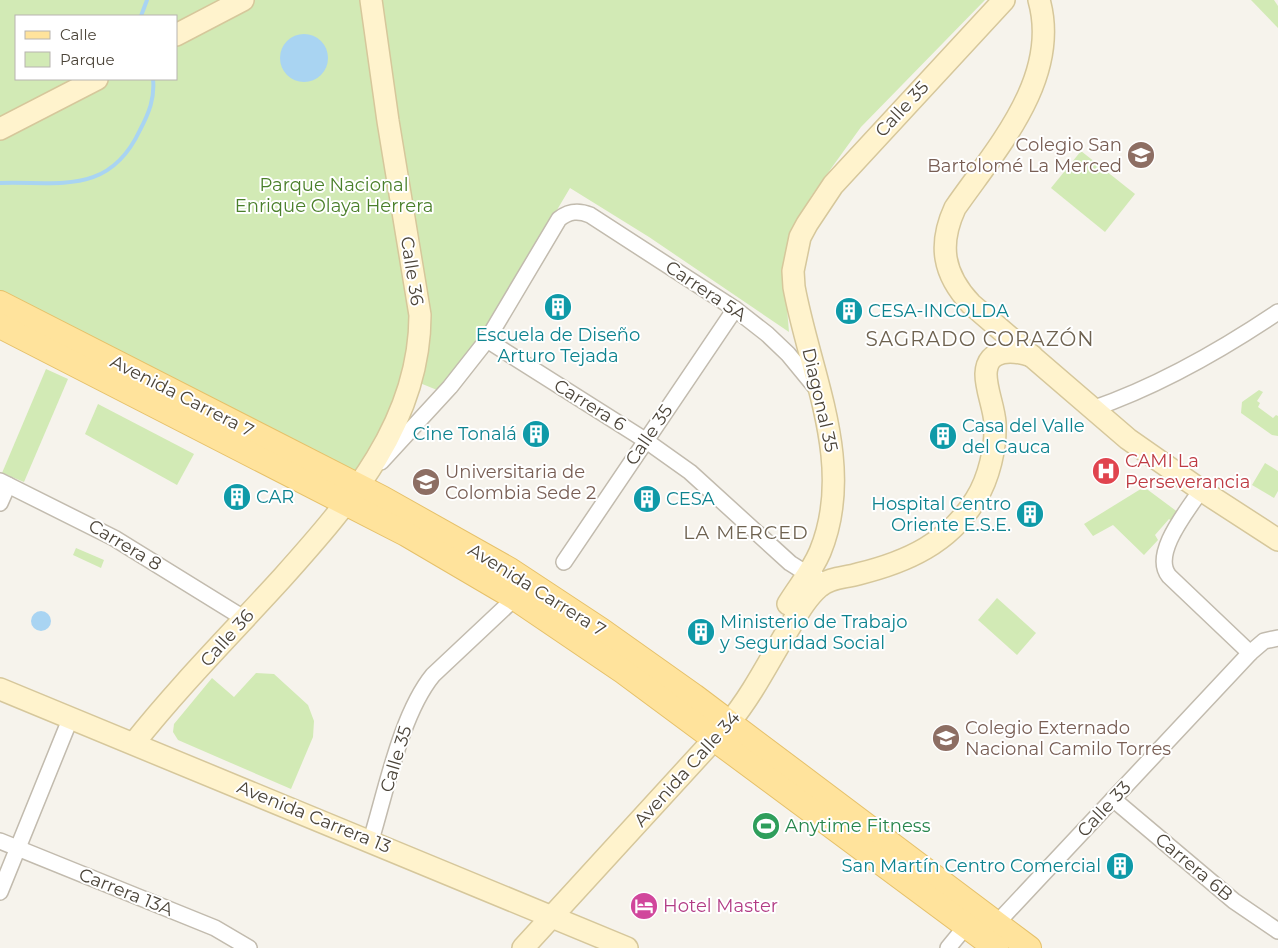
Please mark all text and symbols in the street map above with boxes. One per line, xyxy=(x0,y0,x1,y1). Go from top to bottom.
legend xyxy=(15,15,178,80)
text: Calle xyxy=(60,25,97,44)
text: Parque xyxy=(60,50,115,69)
street label: Calle 35 xyxy=(871,76,933,142)
place label: Colegio San Bartolomé La Merced xyxy=(927,134,1122,177)
school or university icon: Colegio San Bartolomé La Merced xyxy=(1126,140,1156,170)
park label: Parque Nacional Enrique Olaya Herrera xyxy=(235,174,433,217)
street label: Calle 36 xyxy=(396,235,428,307)
street label: Carrera 5A xyxy=(661,256,751,326)
building icon: Escuela de Diseño Arturo Tejada xyxy=(543,292,573,322)
building icon: CESA-INCOLDA xyxy=(834,296,864,326)
place label: CESA-INCOLDA xyxy=(868,300,1009,322)
place label: Escuela de Diseño Arturo Tejada xyxy=(476,324,640,367)
district label: SAGRADO CORAZÓN xyxy=(865,327,1095,351)
street label: Diagonal 35 xyxy=(797,346,843,454)
street label: Avenida Carrera 7 xyxy=(107,350,257,442)
street label: Carrera 6 xyxy=(550,374,630,436)
street label: Calle 35 xyxy=(621,400,677,470)
place label: Casa del Valle del Cauca xyxy=(962,415,1085,458)
building icon: Cine Tonalá xyxy=(521,419,551,449)
building icon: Casa del Valle del Cauca xyxy=(928,421,958,451)
place label: Cine Tonalá xyxy=(413,423,517,445)
place label: CAMI La Perseverancia xyxy=(1125,450,1250,493)
hospital icon: CAMI La Perseverancia xyxy=(1091,456,1121,486)
place label: Universitaria de Colombia Sede 2 xyxy=(445,461,596,504)
school or university icon: Universitaria de Colombia Sede 2 xyxy=(411,467,441,497)
building icon: CAR xyxy=(222,482,252,512)
building icon: CESA xyxy=(632,484,662,514)
place label: CAR xyxy=(256,486,294,508)
place label: CESA xyxy=(666,488,715,510)
place label: Hospital Centro Oriente E.S.E. xyxy=(871,493,1011,536)
building icon: Hospital Centro Oriente E.S.E. xyxy=(1015,499,1045,529)
street label: Carrera 8 xyxy=(84,515,166,575)
district label: LA MERCED xyxy=(683,521,809,544)
street label: Avenida Carrera 7 xyxy=(464,539,610,641)
street label: Calle 36 xyxy=(196,605,258,671)
place label: Ministerio de Trabajo y Seguridad Social xyxy=(719,611,908,654)
building icon: Ministerio de Trabajo y Seguridad Social xyxy=(686,617,716,647)
street label: Avenida Calle 34 xyxy=(629,707,745,831)
place label: Colegio Externado Nacional Camilo Torres xyxy=(965,717,1171,760)
street label: Calle 35 xyxy=(375,723,417,795)
school or university icon: Colegio Externado Nacional Camilo Torres xyxy=(931,723,961,753)
street label: Avenida Carrera 13 xyxy=(234,776,394,858)
street label: Calle 33 xyxy=(1073,776,1135,842)
sports icon: Anytime Fitness xyxy=(751,811,781,841)
place label: Anytime Fitness xyxy=(785,815,931,837)
street label: Carrera 6B xyxy=(1151,828,1237,906)
building icon: San Martín Centro Comercial xyxy=(1105,851,1135,881)
place label: San Martín Centro Comercial xyxy=(842,855,1101,877)
street label: Carrera 13A xyxy=(76,863,176,921)
hotel icon: Hotel Master xyxy=(629,891,659,921)
place label: Hotel Master xyxy=(663,895,778,917)

